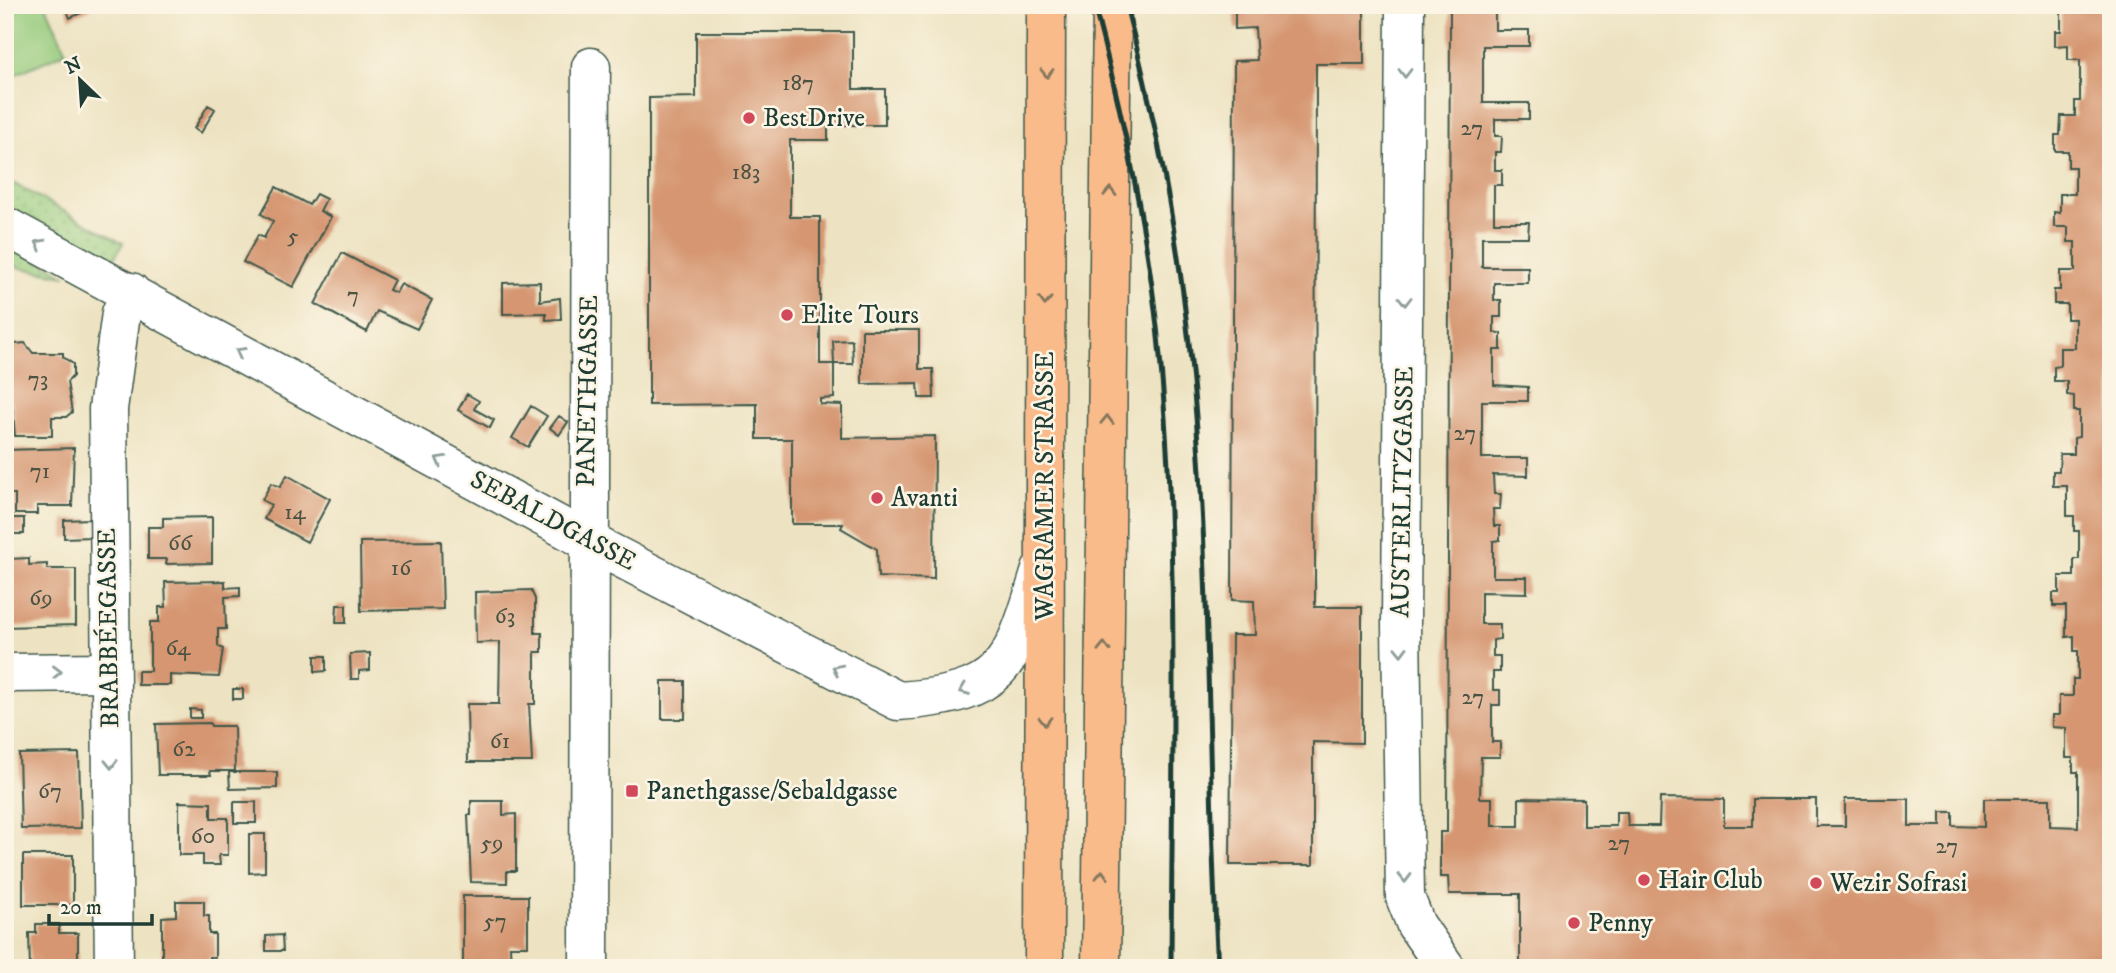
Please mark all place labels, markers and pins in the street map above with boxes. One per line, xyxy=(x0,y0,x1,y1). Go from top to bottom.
place label: BestDrive xyxy=(763,102,865,135)
marker: BestDrive xyxy=(741,110,757,126)
place label: Elite Tours xyxy=(801,299,919,332)
marker: Elite Tours xyxy=(779,307,795,323)
place label: Avanti xyxy=(891,482,958,515)
marker: Avanti xyxy=(869,490,885,506)
place label: Panethgasse/Sebaldgasse xyxy=(646,775,898,808)
marker: Panethgasse/Sebaldgasse xyxy=(624,783,640,799)
place label: Hair Club xyxy=(1658,864,1763,897)
place label: Wezir Sofrasi xyxy=(1829,867,1967,900)
marker: Hair Club xyxy=(1636,872,1652,888)
marker: Wezir Sofrasi xyxy=(1808,875,1824,891)
place label: Penny xyxy=(1588,907,1653,940)
marker: Penny xyxy=(1566,915,1582,931)

